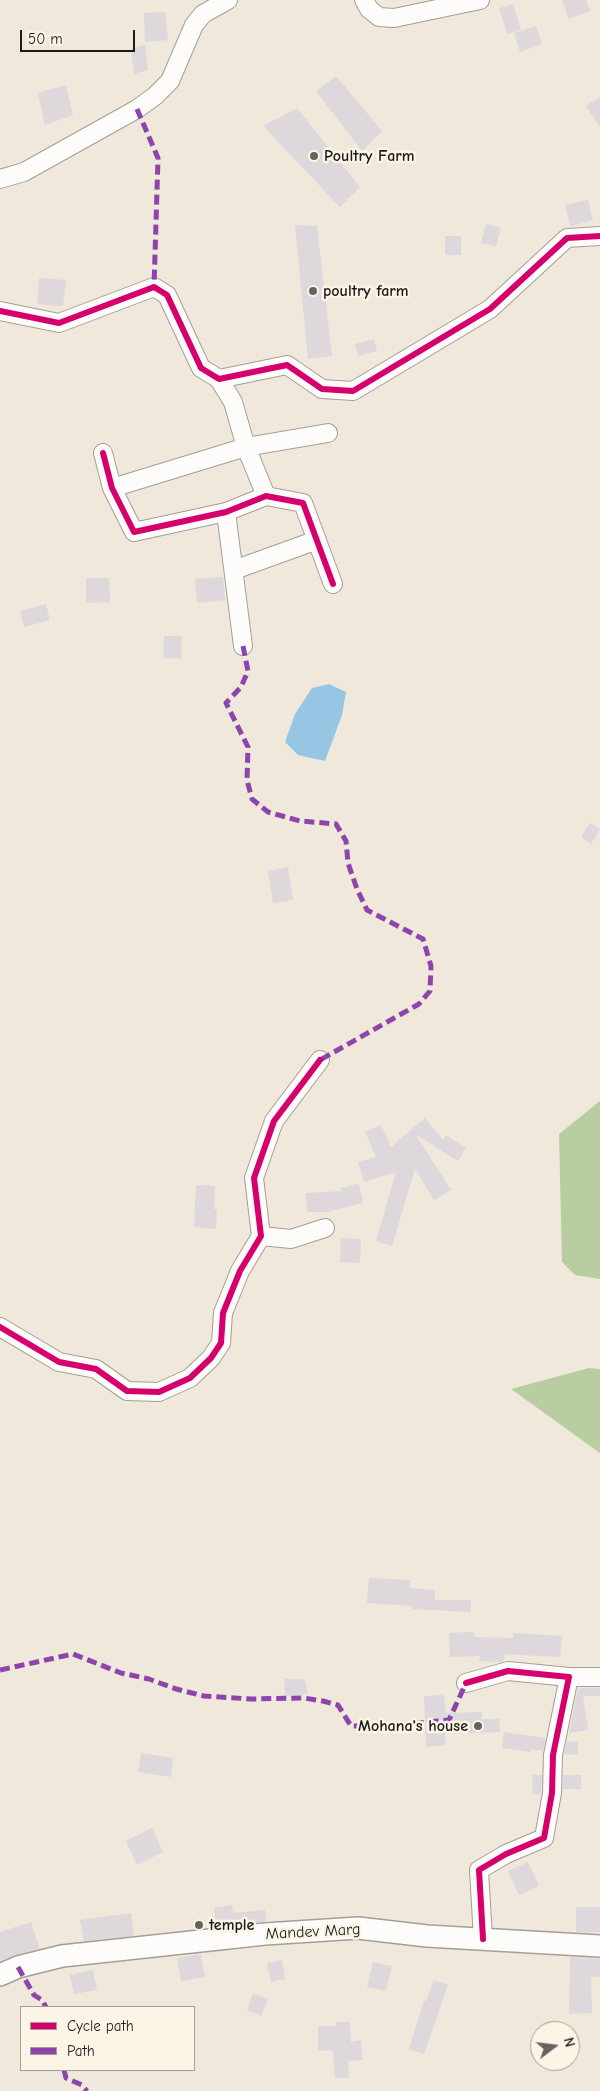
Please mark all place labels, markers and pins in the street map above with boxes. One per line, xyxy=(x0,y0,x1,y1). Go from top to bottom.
place label: Poultry Farm xyxy=(324,146,415,166)
marker: Poultry Farm xyxy=(308,150,320,162)
place label: poultry farm xyxy=(323,281,409,301)
marker: poultry farm xyxy=(307,285,319,297)
place label: Mohana's house xyxy=(358,1716,468,1736)
marker: Mohana's house xyxy=(472,1720,484,1732)
place label: temple xyxy=(209,1915,254,1935)
marker: temple xyxy=(193,1919,205,1931)

